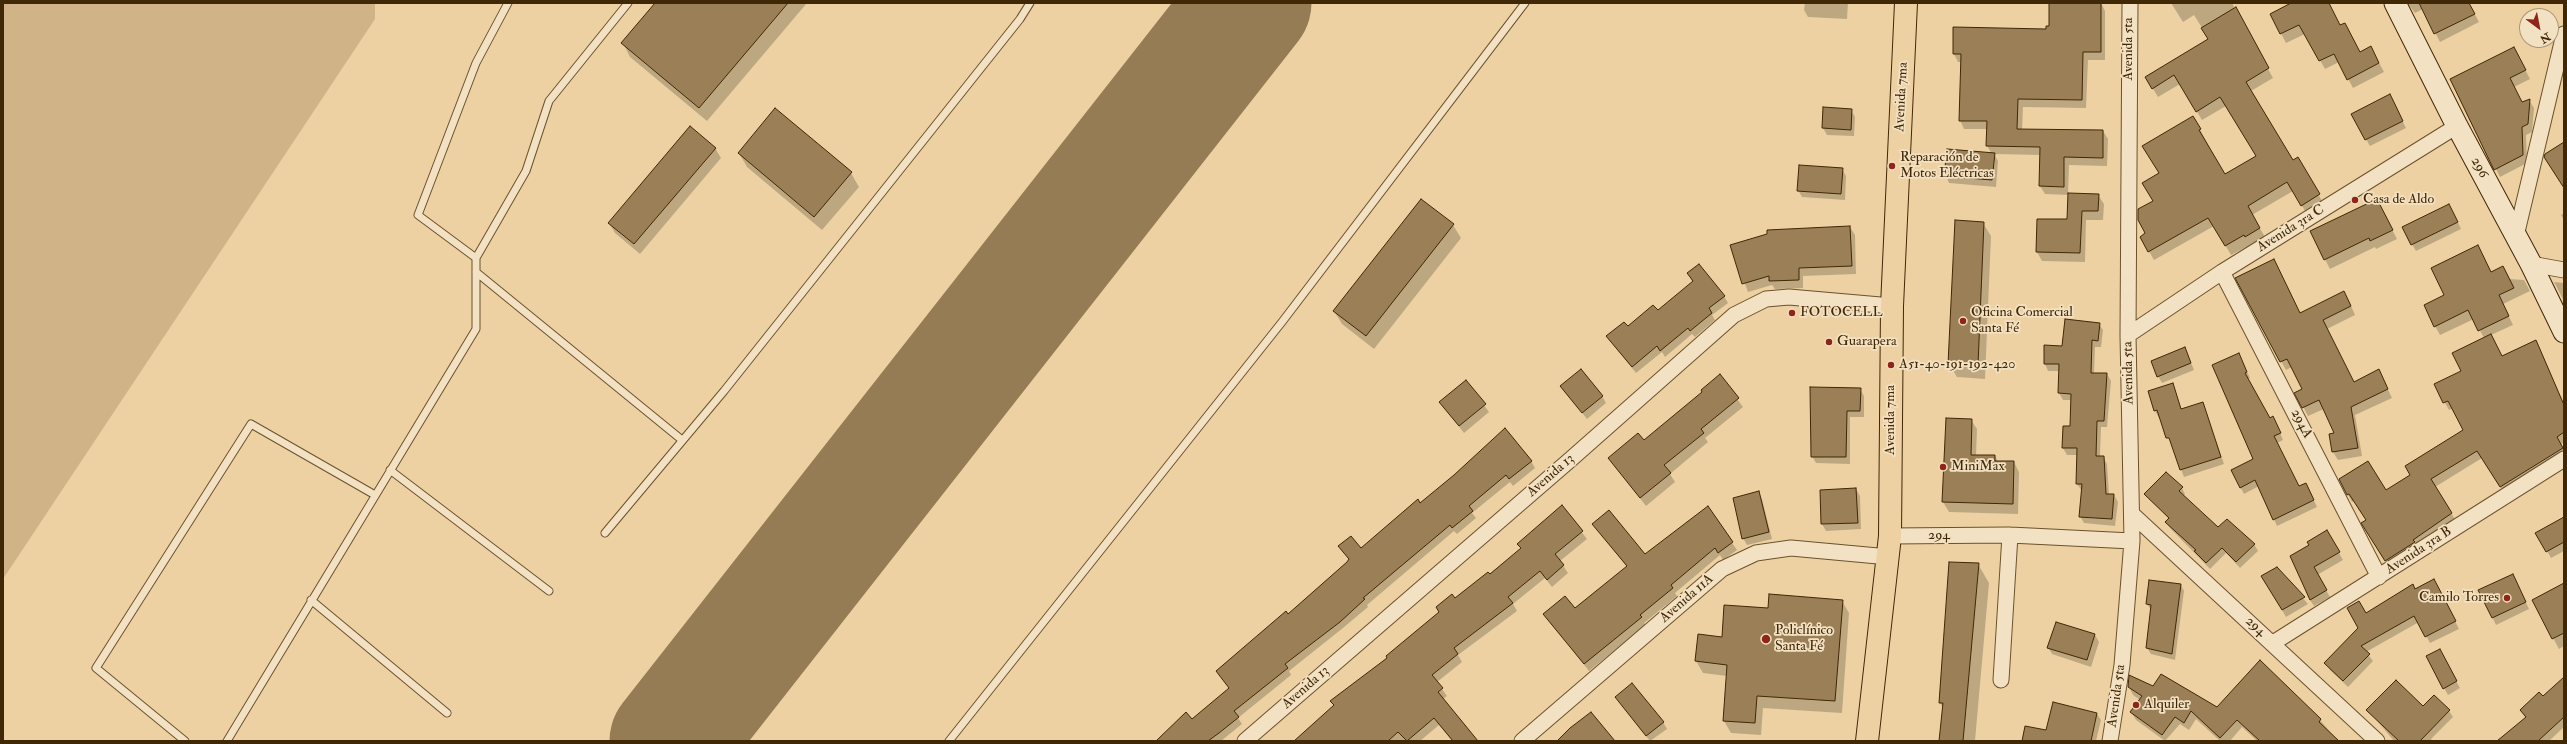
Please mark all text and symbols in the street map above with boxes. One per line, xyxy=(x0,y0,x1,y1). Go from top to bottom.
north arrow xyxy=(2519,8,2559,48)
street label: Avenida 5ta xyxy=(2121,17,2137,81)
text: N xyxy=(2537,30,2553,46)
street label: Avenida 7ma xyxy=(1892,62,1912,132)
place label: Reparación de Motos Eléctricas xyxy=(1900,150,1994,182)
street label: 296 xyxy=(2467,155,2491,181)
marker: Reparación de Motos Eléctricas xyxy=(1887,161,1897,171)
place label: Casa de Aldo xyxy=(2363,192,2434,208)
marker: Casa de Aldo xyxy=(2350,195,2360,205)
street label: Avenida 3ra C xyxy=(2254,202,2328,256)
place label: FOTOCELL xyxy=(1800,305,1883,321)
place label: Oficina Comercial Santa Fé xyxy=(1971,305,2073,338)
marker: FOTOCELL xyxy=(1787,308,1797,318)
marker: Oficina Comercial Santa Fé xyxy=(1958,316,1968,326)
place label: Guarapera xyxy=(1837,334,1897,350)
marker: Guarapera xyxy=(1824,337,1834,347)
street label: Avenida 5ta xyxy=(2120,341,2138,405)
place label: A51-40-191-192-420 xyxy=(1899,357,2016,373)
marker: A51-40-191-192-420 xyxy=(1886,360,1896,370)
street label: Avenida 7ma xyxy=(1883,385,1899,455)
street label: 294A xyxy=(2287,407,2315,441)
street label: Avenida 13 xyxy=(1524,451,1578,501)
place label: MiniMax xyxy=(1951,459,2005,475)
marker: MiniMax xyxy=(1938,462,1948,472)
street label: Avenida 3ra B xyxy=(2383,523,2455,579)
street label: 294 xyxy=(1928,528,1950,544)
street label: Avenida 11A xyxy=(1657,571,1717,627)
place label: Camilo Torres xyxy=(2419,590,2499,606)
marker: Camilo Torres xyxy=(2502,593,2512,603)
street label: 294 xyxy=(2241,613,2269,641)
place label: Policlínico Santa Fé xyxy=(1775,623,1833,656)
marker: Policlínico Santa Fé xyxy=(1760,633,1772,645)
street label: Avenida 13 xyxy=(1279,663,1333,713)
street label: Avenida 5ta xyxy=(2104,664,2130,728)
place label: Alquiler xyxy=(2144,697,2189,713)
marker: Alquiler xyxy=(2131,700,2141,710)

